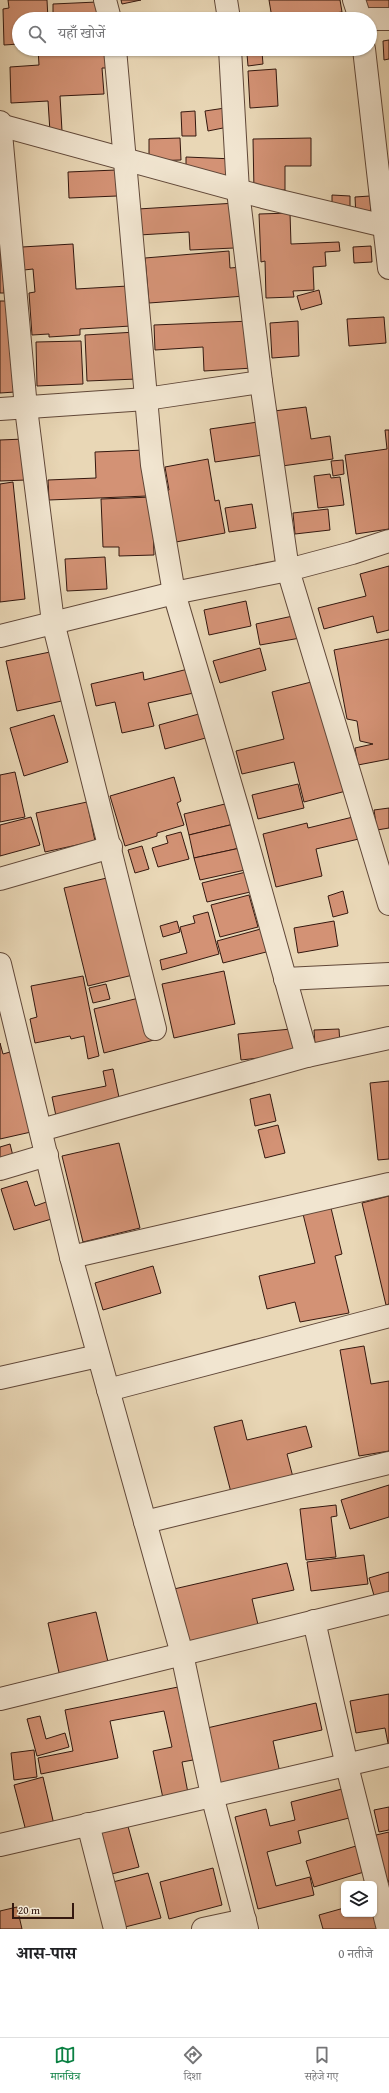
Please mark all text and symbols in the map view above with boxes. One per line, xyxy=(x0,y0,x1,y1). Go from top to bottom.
search box xyxy=(12,12,377,56)
text: यहाँ खोजें xyxy=(58,22,105,43)
icon: search xyxy=(26,23,48,45)
map controls xyxy=(341,1881,377,1917)
button: layers xyxy=(341,1881,377,1917)
scale bar xyxy=(12,1901,74,1920)
text: 20 m xyxy=(18,1902,40,1918)
text: आस-पास xyxy=(16,1940,76,1965)
text: 0 नतीजे xyxy=(338,1944,373,1963)
tab: मानचित्र xyxy=(51,2044,80,2087)
tab: दिशा xyxy=(182,2044,204,2087)
tab: सहेजे गए xyxy=(305,2044,338,2087)

